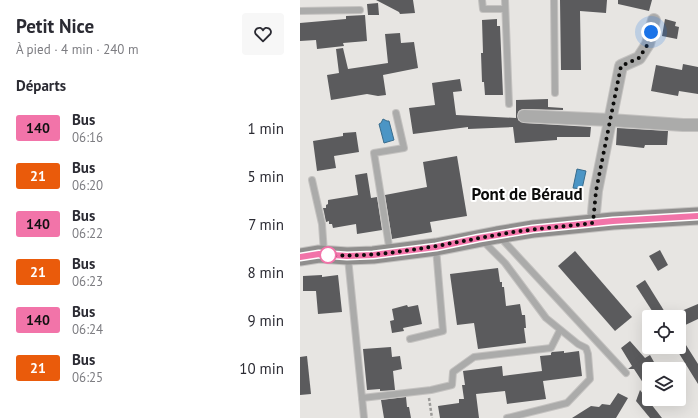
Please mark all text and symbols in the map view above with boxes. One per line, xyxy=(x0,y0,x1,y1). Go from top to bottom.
button: heart xyxy=(242,13,284,55)
text: Petit Nice xyxy=(16,14,94,38)
your location xyxy=(641,22,661,42)
text: À pied · 4 min · 240 m xyxy=(16,41,138,58)
text: Départs xyxy=(16,76,66,95)
text: Bus xyxy=(72,110,95,129)
text: 140 xyxy=(26,119,50,137)
text: 1 min xyxy=(247,119,284,138)
text: 06:16 xyxy=(72,129,103,146)
text: Bus xyxy=(72,158,95,177)
text: 21 xyxy=(30,167,46,185)
text: 5 min xyxy=(247,167,284,186)
text: 06:20 xyxy=(72,177,103,194)
district label: Pont de Béraud xyxy=(471,183,583,205)
text: Bus xyxy=(72,206,95,225)
text: 140 xyxy=(26,215,50,233)
text: 7 min xyxy=(248,215,284,234)
text: 06:22 xyxy=(72,225,103,242)
unlabelled marker xyxy=(319,246,337,264)
text: Bus xyxy=(72,254,95,273)
text: 21 xyxy=(30,263,46,281)
text: 8 min xyxy=(247,263,284,282)
text: 06:23 xyxy=(72,273,103,290)
text: Bus xyxy=(72,302,95,321)
map controls xyxy=(642,310,686,406)
button: locate xyxy=(642,310,686,354)
text: 140 xyxy=(26,311,50,329)
text: 9 min xyxy=(247,311,284,330)
text: 06:24 xyxy=(72,321,103,338)
text: Bus xyxy=(72,350,95,369)
text: 21 xyxy=(30,359,46,377)
text: 10 min xyxy=(239,359,284,378)
button: layers xyxy=(642,362,686,406)
text: 06:25 xyxy=(72,369,103,386)

